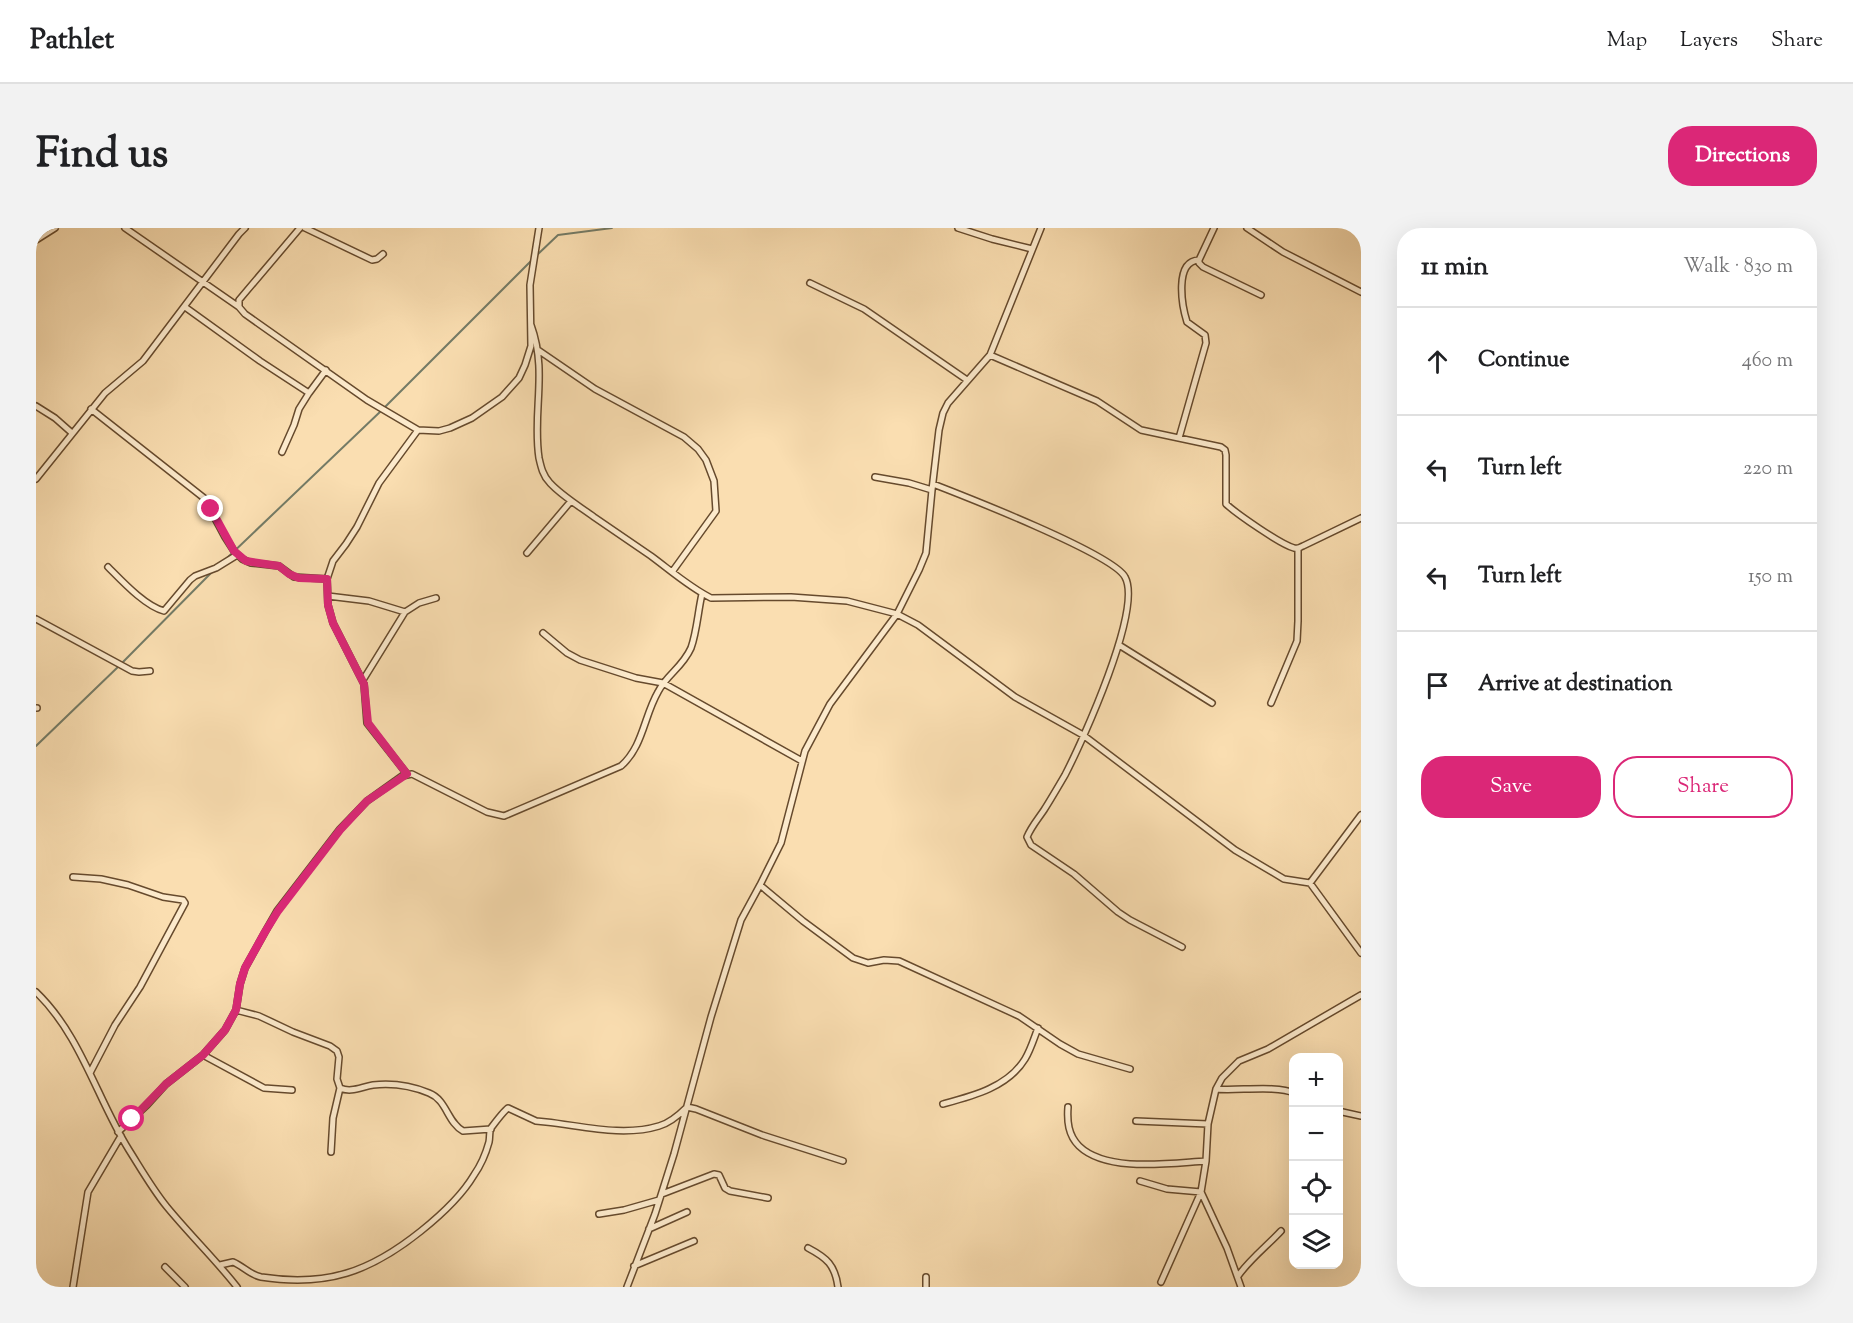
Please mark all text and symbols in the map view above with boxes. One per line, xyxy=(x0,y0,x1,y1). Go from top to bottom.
text: Pathlet xyxy=(30,21,114,61)
text: Map xyxy=(1607,26,1647,56)
text: Layers xyxy=(1680,26,1738,56)
text: Share xyxy=(1771,26,1823,56)
text: Find us xyxy=(36,126,168,186)
button: Directions xyxy=(1668,126,1817,186)
text: 11 min xyxy=(1421,249,1488,286)
text: Walk · 830 m xyxy=(1683,253,1793,282)
icon: ahead xyxy=(1421,345,1454,378)
text: Continue xyxy=(1478,345,1569,377)
text: 460 m xyxy=(1742,347,1793,376)
icon: left xyxy=(1421,453,1454,486)
text: Turn left xyxy=(1478,453,1561,485)
text: 220 m xyxy=(1743,455,1793,484)
route end xyxy=(197,495,223,521)
icon: left xyxy=(1421,561,1454,594)
text: Turn left xyxy=(1478,561,1561,593)
text: 150 m xyxy=(1748,563,1793,592)
icon: arrive xyxy=(1421,669,1454,702)
text: Arrive at destination xyxy=(1478,669,1673,701)
button: Save xyxy=(1421,756,1601,818)
button: Share xyxy=(1613,756,1793,818)
map controls xyxy=(1289,1053,1343,1269)
button: + xyxy=(1289,1053,1343,1107)
route start xyxy=(118,1105,144,1131)
button: − xyxy=(1289,1107,1343,1161)
button: locate xyxy=(1289,1161,1343,1215)
button: layers xyxy=(1289,1215,1343,1269)

